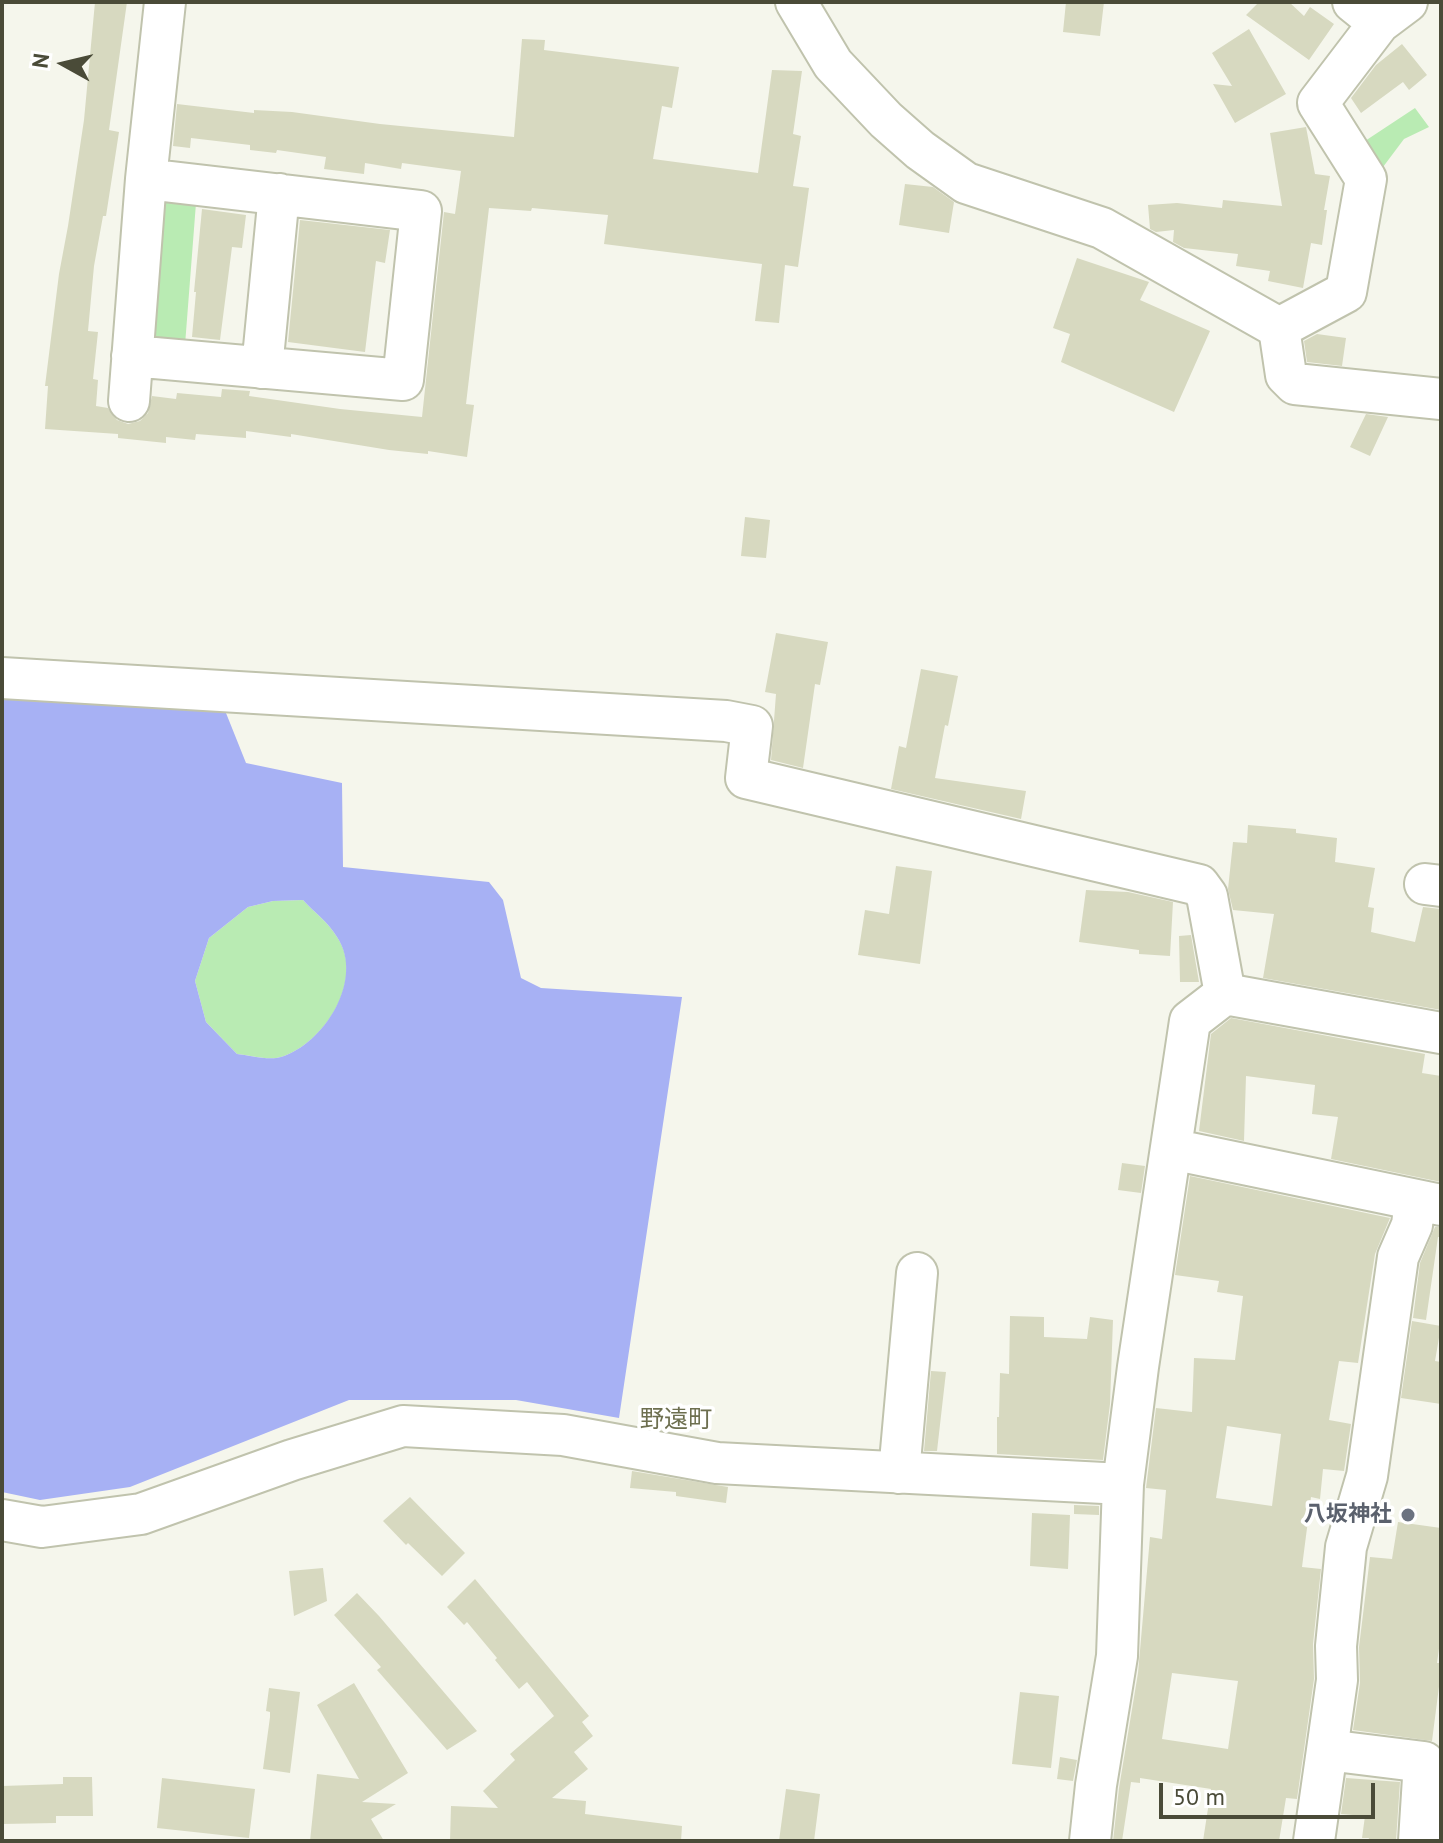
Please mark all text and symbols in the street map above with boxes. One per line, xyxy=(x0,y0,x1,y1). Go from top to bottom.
north arrow xyxy=(24,24,104,104)
text: N xyxy=(25,52,55,70)
district label: 野遠町 xyxy=(640,1406,712,1434)
place label: 八坂神社 xyxy=(1304,1502,1392,1528)
marker: 八坂神社 xyxy=(1399,1506,1417,1524)
scale bar xyxy=(1163,1767,1379,1817)
text: 50 m xyxy=(1173,1781,1225,1812)

